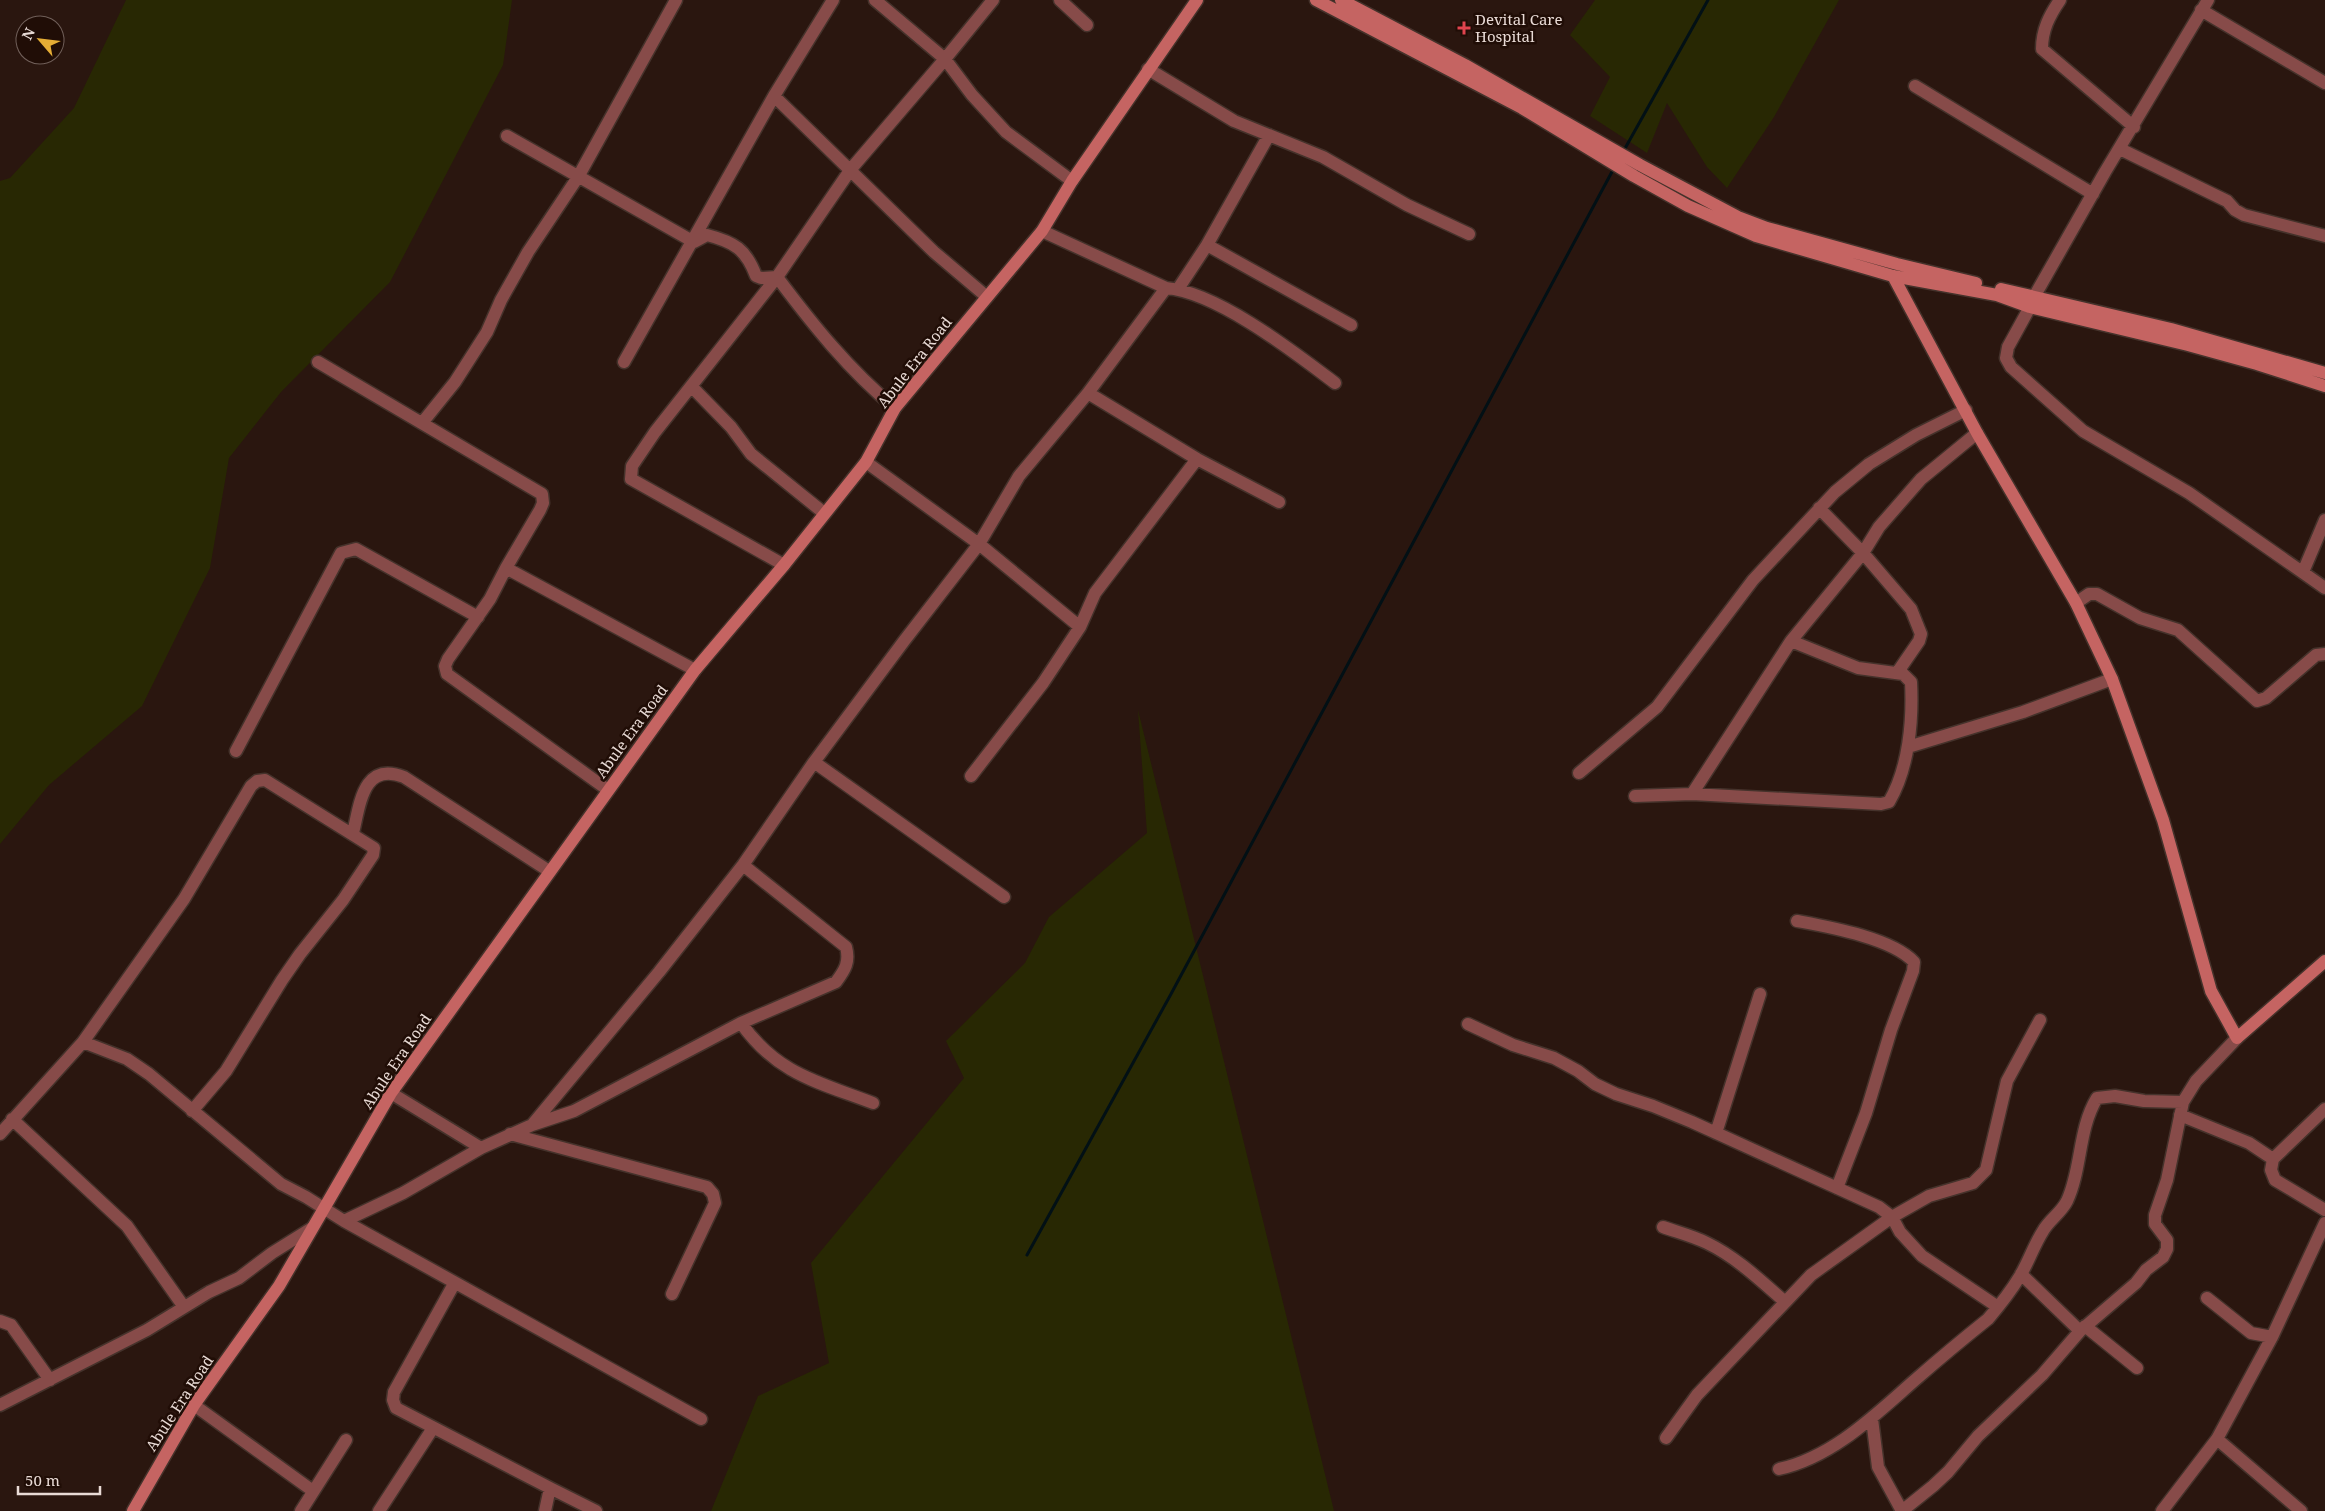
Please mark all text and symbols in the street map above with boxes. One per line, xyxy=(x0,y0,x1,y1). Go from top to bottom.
place label: Devital Care Hospital xyxy=(1475,9,1562,46)
north arrow xyxy=(15,15,65,65)
marker: Devital Care Hospital xyxy=(1457,21,1471,35)
text: N xyxy=(17,24,39,43)
street label: Abule Era Road xyxy=(872,312,956,412)
street label: Abule Era Road xyxy=(590,680,672,782)
street label: Abule Era Road xyxy=(357,1010,435,1112)
street label: Abule Era Road xyxy=(141,1351,217,1455)
scale bar xyxy=(18,1464,100,1496)
text: 50 m xyxy=(25,1470,60,1490)

